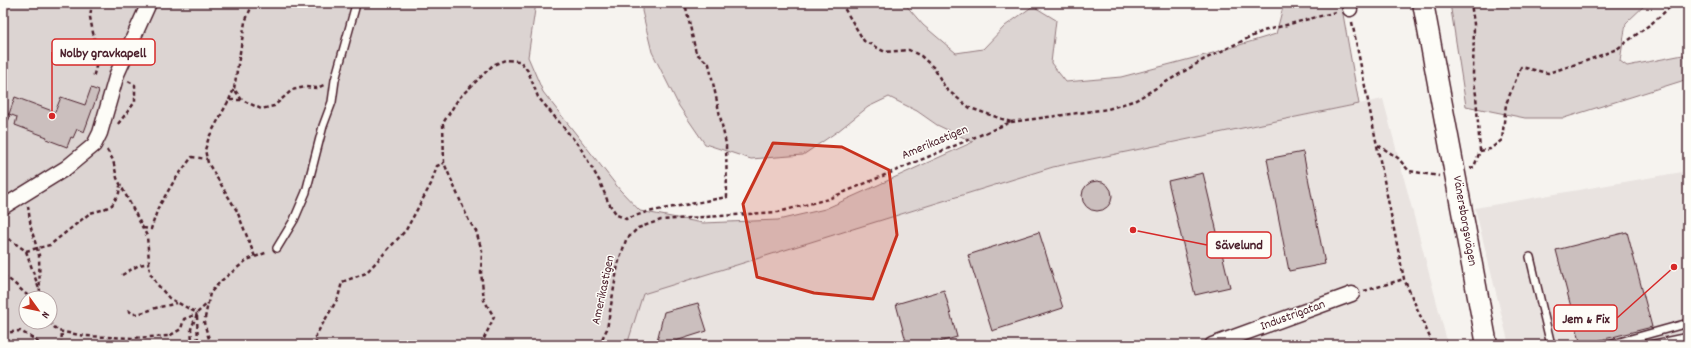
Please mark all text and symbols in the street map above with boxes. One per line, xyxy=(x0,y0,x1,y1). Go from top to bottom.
callout: Nolby gravkapell xyxy=(52,39,155,65)
text: Nolby gravkapell xyxy=(60,44,147,64)
street label: Amerikastigen xyxy=(899,120,971,166)
street label: Vänersborgsvägen xyxy=(1447,174,1481,268)
callout: Sävelund xyxy=(1207,232,1271,258)
text: Sävelund xyxy=(1215,236,1263,256)
street label: Amerikastigen xyxy=(587,254,621,326)
north arrow xyxy=(18,290,58,330)
street label: Industrigatan xyxy=(1258,295,1328,337)
callout: Jem & Fix xyxy=(1554,305,1617,331)
text: N xyxy=(36,308,53,321)
text: Jem & Fix xyxy=(1562,310,1611,330)

